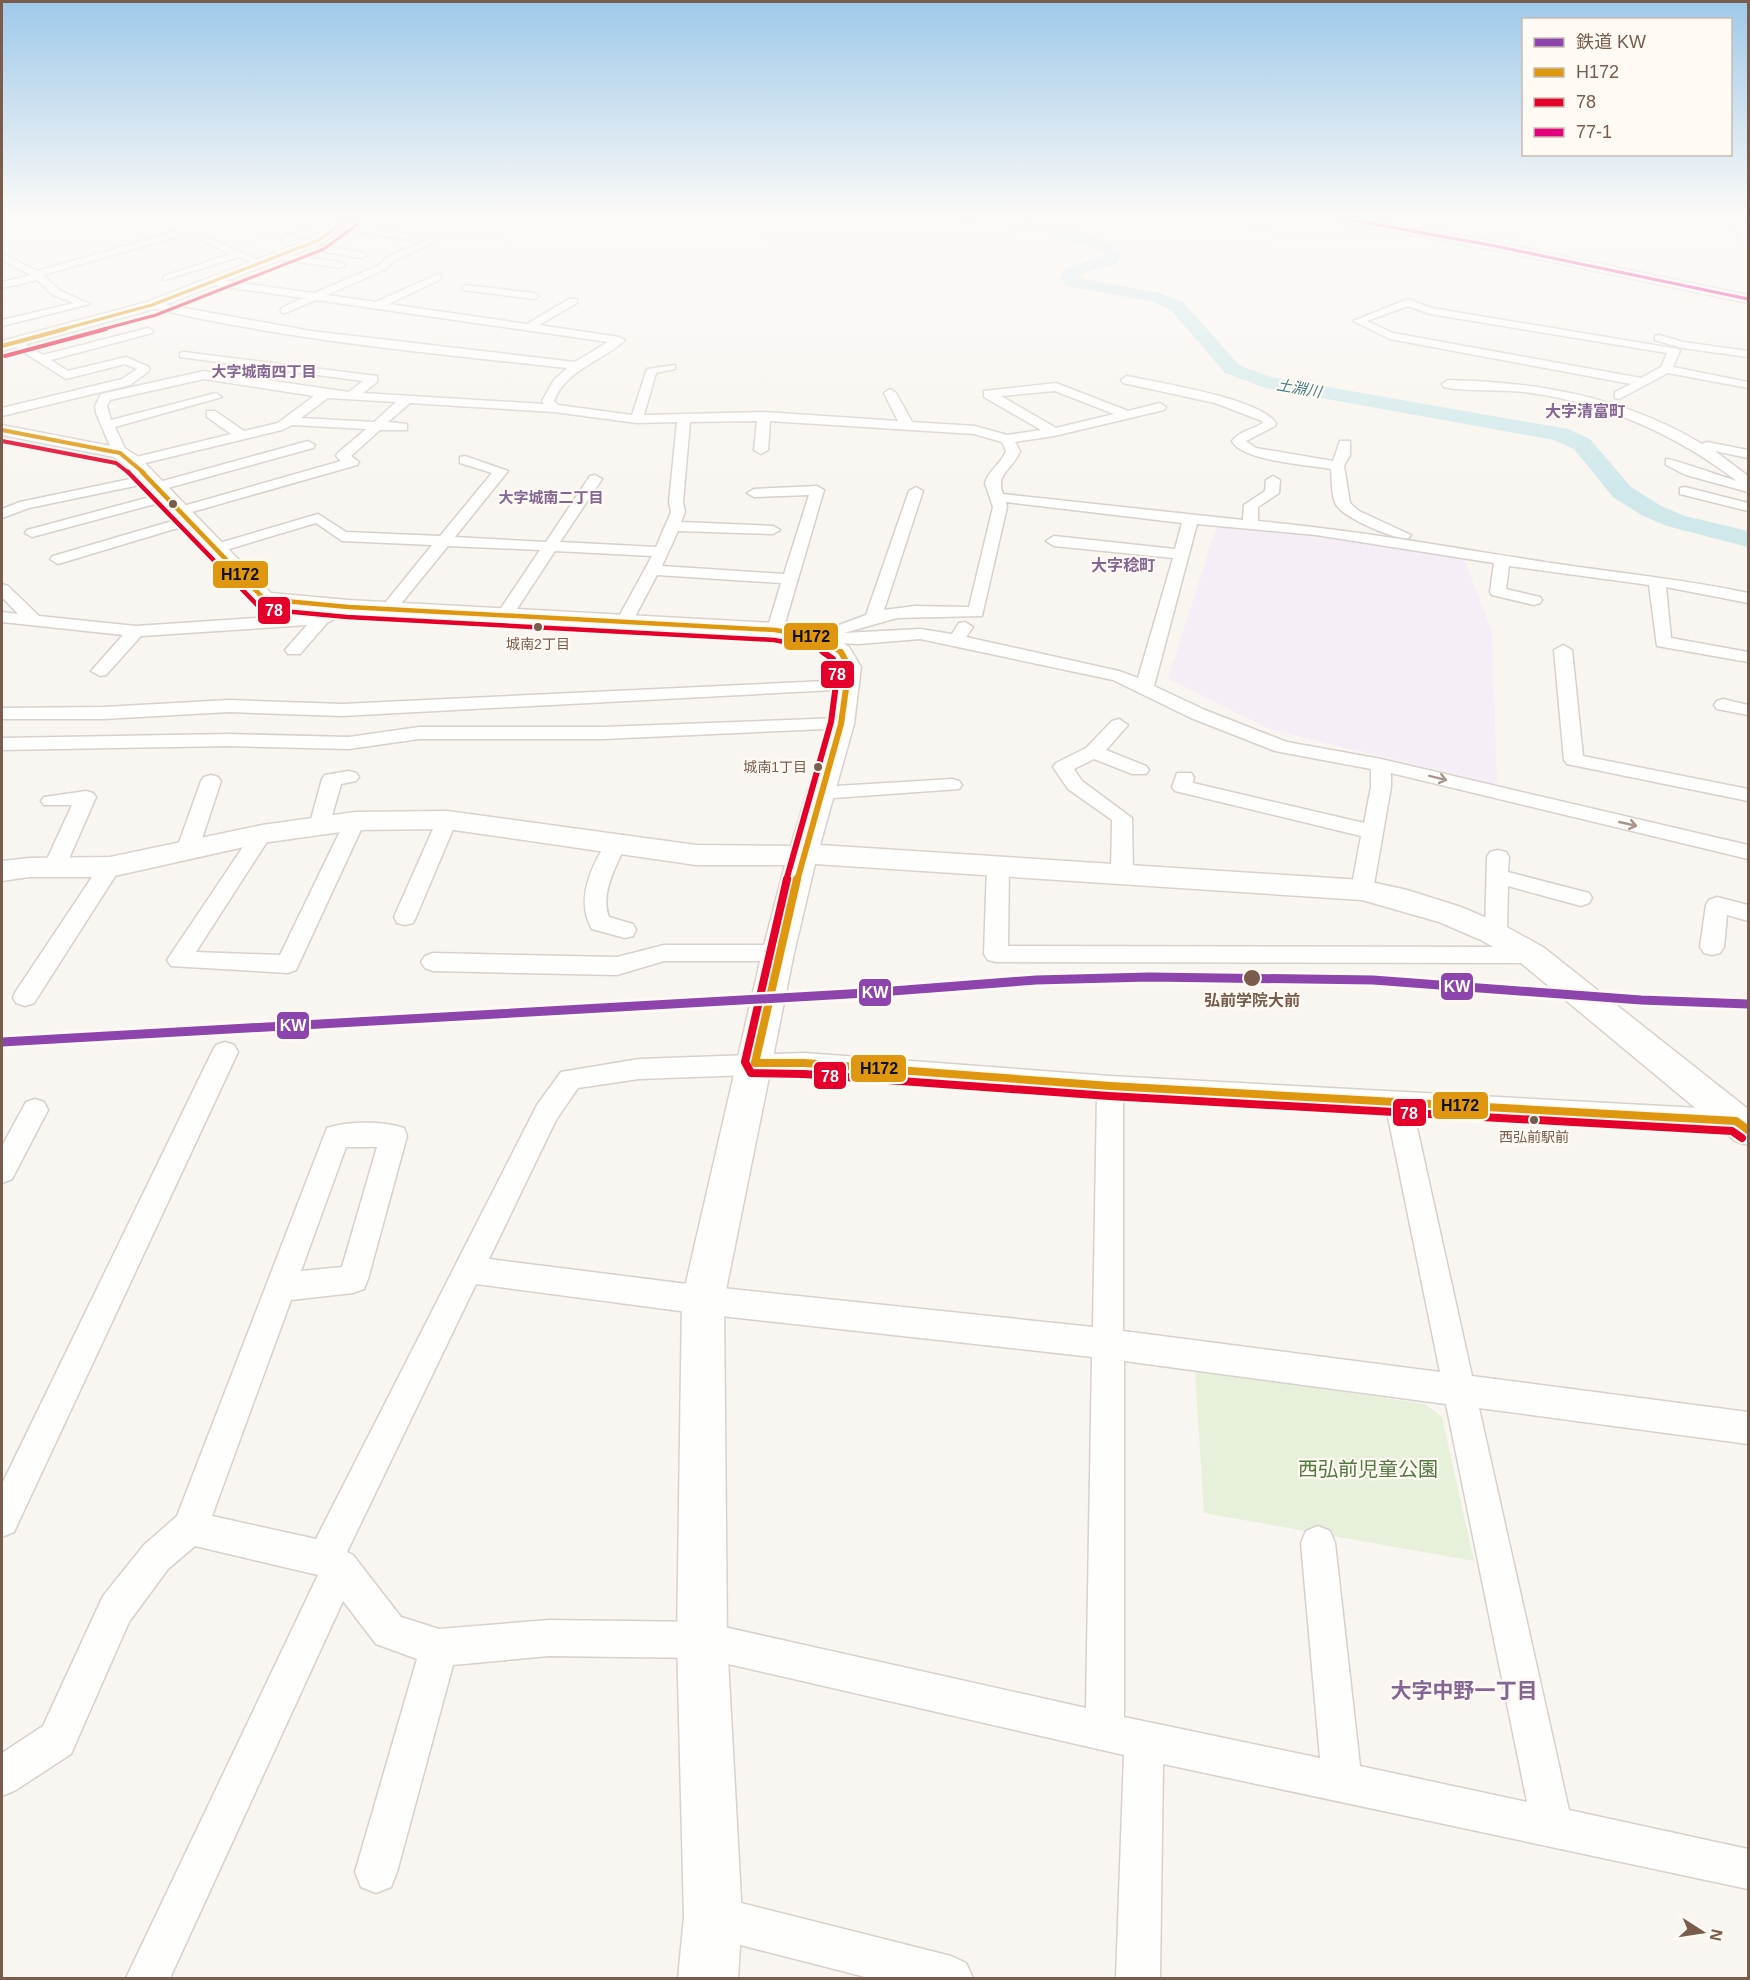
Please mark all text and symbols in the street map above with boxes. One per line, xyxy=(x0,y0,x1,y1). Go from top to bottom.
legend xyxy=(1522,18,1732,156)
text: 鉄道 KW xyxy=(1576,32,1646,52)
text: H172 xyxy=(1576,62,1619,82)
text: 78 xyxy=(1576,92,1596,112)
text: 77-1 xyxy=(1576,122,1612,142)
district label: 大字城南四丁目 xyxy=(211,363,317,380)
water label: 土淵川 xyxy=(1275,376,1325,401)
district label: 大字清富町 xyxy=(1545,403,1625,420)
district label: 大字城南二丁目 xyxy=(498,489,604,506)
unlabelled marker xyxy=(167,498,179,510)
district label: 大字稔町 xyxy=(1091,557,1155,574)
line badge: H172 xyxy=(212,560,269,589)
text: H172 xyxy=(221,566,259,583)
line badge: 78 xyxy=(257,596,291,625)
text: 78 xyxy=(265,602,283,619)
marker: 城南2丁目 xyxy=(532,621,544,633)
line badge: H172 xyxy=(783,622,839,651)
text: H172 xyxy=(792,628,830,645)
place label: 城南2丁目 xyxy=(506,636,570,652)
line badge: 78 xyxy=(820,660,855,689)
text: 78 xyxy=(828,666,846,683)
place label: 城南1丁目 xyxy=(743,759,807,775)
marker: 城南1丁目 xyxy=(812,761,824,773)
one-way arrow xyxy=(1428,773,1447,785)
one-way arrow xyxy=(1618,819,1637,830)
marker: 弘前学院大前 xyxy=(1242,968,1262,988)
line badge: KW xyxy=(1440,972,1474,1001)
line badge: KW xyxy=(858,978,892,1007)
text: KW xyxy=(1444,978,1471,995)
text: KW xyxy=(862,984,889,1001)
place label: 弘前学院大前 xyxy=(1204,992,1300,1009)
line badge: KW xyxy=(276,1011,310,1040)
text: KW xyxy=(280,1017,307,1034)
line badge: H172 xyxy=(850,1054,907,1083)
text: H172 xyxy=(860,1060,898,1077)
line badge: 78 xyxy=(813,1061,847,1090)
text: 78 xyxy=(821,1068,839,1085)
line badge: H172 xyxy=(1432,1091,1489,1120)
text: H172 xyxy=(1441,1097,1479,1114)
line badge: 78 xyxy=(1392,1098,1427,1127)
text: 78 xyxy=(1400,1105,1418,1122)
marker: 西弘前駅前 xyxy=(1528,1114,1540,1126)
place label: 西弘前駅前 xyxy=(1499,1129,1569,1145)
park label: 西弘前児童公園 xyxy=(1298,1458,1438,1480)
district label: 大字中野一丁目 xyxy=(1391,1679,1538,1702)
north arrow xyxy=(1672,1902,1732,1962)
text: N xyxy=(1707,1928,1726,1942)

